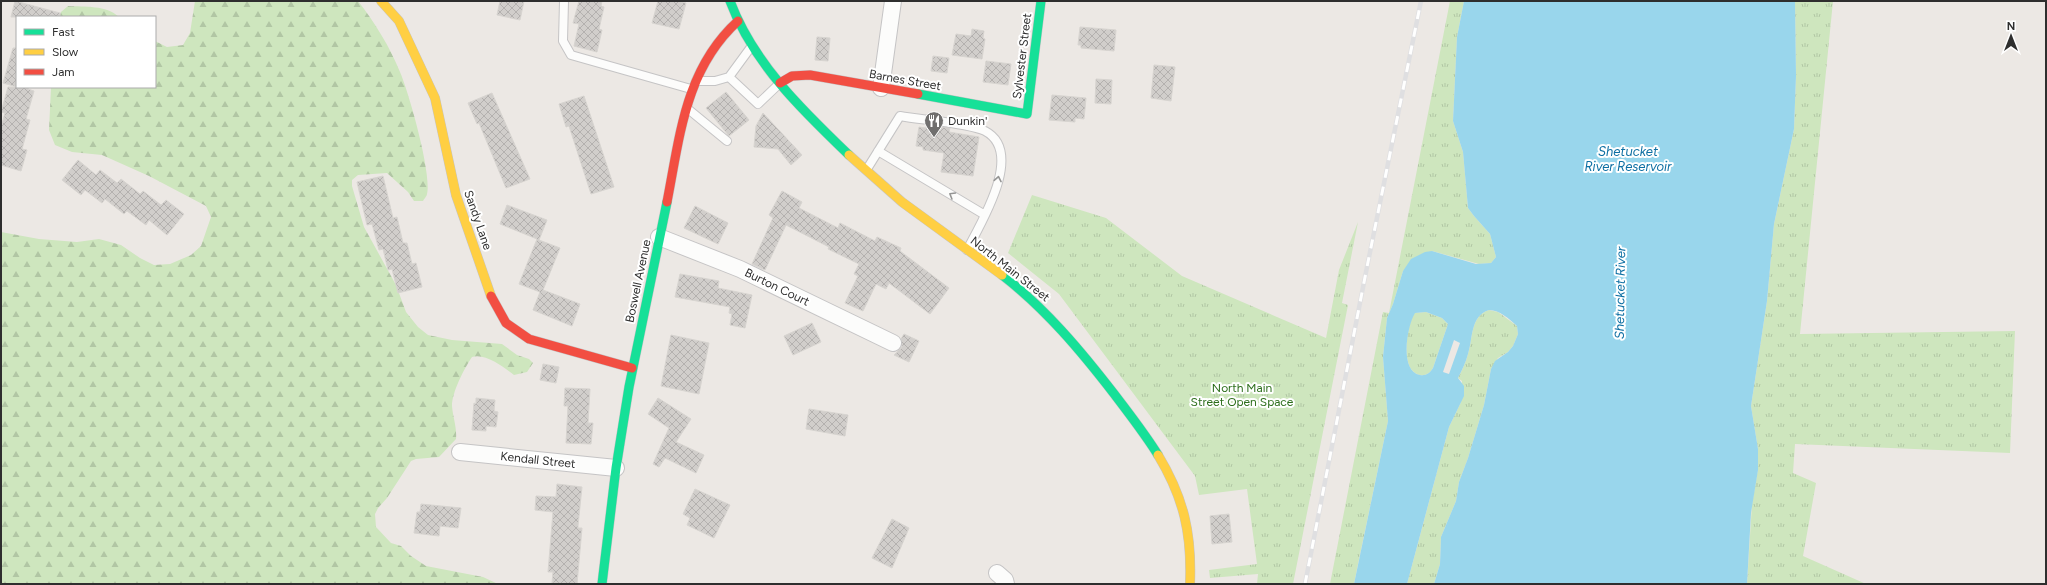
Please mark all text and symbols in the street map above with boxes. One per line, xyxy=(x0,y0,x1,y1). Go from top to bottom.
street label: Sylvester Street xyxy=(1010,12,1034,100)
legend xyxy=(16,16,156,88)
north arrow xyxy=(1991,16,2031,56)
text: N xyxy=(2007,20,2015,33)
text: Fast xyxy=(52,25,75,39)
text: Slow xyxy=(52,45,79,59)
text: Jam xyxy=(52,65,75,79)
street label: Barnes Street xyxy=(868,67,943,93)
restaurant icon: Dunkin' xyxy=(923,110,945,138)
place label: Dunkin' xyxy=(948,114,987,128)
water label: Shetucket River Reservoir xyxy=(1584,144,1672,174)
one-way arrow xyxy=(994,176,1002,182)
street label: Sandy Lane xyxy=(461,188,495,252)
one-way arrow xyxy=(949,193,956,200)
street label: North Main Street xyxy=(968,234,1053,305)
street label: Boswell Avenue xyxy=(622,238,654,324)
water label: Shetucket River xyxy=(1612,246,1628,339)
street label: Burton Court xyxy=(742,265,812,309)
park label: North Main Street Open Space xyxy=(1191,381,1294,409)
street label: Kendall Street xyxy=(500,449,577,471)

